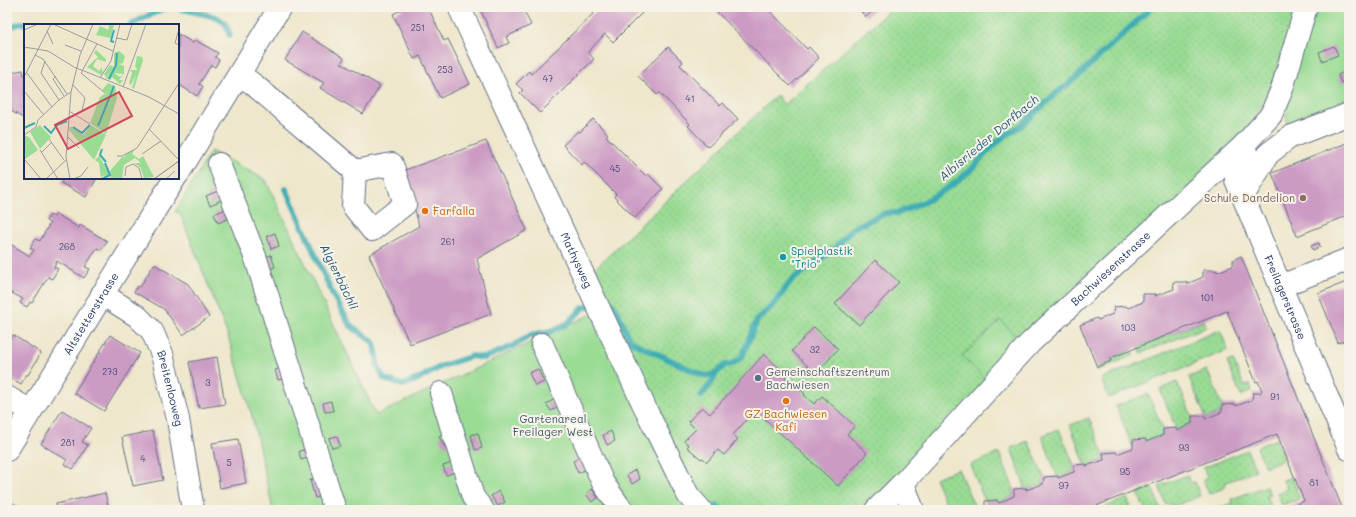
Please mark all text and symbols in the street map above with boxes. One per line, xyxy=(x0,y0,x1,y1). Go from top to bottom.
house number: 251 xyxy=(411,22,425,33)
inset map xyxy=(24,24,179,179)
house number: 253 xyxy=(437,64,453,75)
house number: 47 xyxy=(543,73,553,84)
water label: Albisrieder Dorfbach xyxy=(935,91,1042,184)
house number: 41 xyxy=(685,93,695,104)
house number: 45 xyxy=(610,163,620,174)
place label: Schule Dandelion xyxy=(1204,190,1295,205)
marker: Schule Dandelion xyxy=(1298,193,1308,203)
place label: Farfalla xyxy=(433,203,475,218)
marker: Farfalla xyxy=(420,206,430,216)
street label: Bachwiesenstrasse xyxy=(1067,227,1153,309)
street label: Mathysweg xyxy=(558,230,596,290)
house number: 261 xyxy=(441,236,455,247)
house number: 268 xyxy=(59,241,75,252)
water label: Algierbächli xyxy=(317,241,363,312)
place label: Spielplastik "Trio" xyxy=(791,243,853,271)
marker: Spielplastik "Trio" xyxy=(778,252,788,262)
street label: Freilagerstrasse xyxy=(1261,253,1310,342)
street label: Altstetterstrasse xyxy=(59,269,122,358)
house number: 101 xyxy=(1200,292,1214,303)
house number: 103 xyxy=(1121,322,1135,333)
house number: 32 xyxy=(810,344,820,355)
street label: Breitenlooweg xyxy=(154,348,187,427)
place label: Gemeinschaftszentrum Bachwiesen xyxy=(766,364,890,392)
house number: 273 xyxy=(102,366,118,377)
marker: Gemeinschaftszentrum Bachwiesen xyxy=(753,373,763,383)
house number: 3 xyxy=(205,377,211,388)
house number: 91 xyxy=(1270,391,1280,402)
marker: GZ Bachwiesen Kafi xyxy=(781,396,791,406)
place label: GZ Bachwiesen Kafi xyxy=(745,406,827,434)
park label: Gartenareal Freilager West xyxy=(513,411,593,439)
house number: 281 xyxy=(61,437,75,448)
house number: 93 xyxy=(1179,442,1189,453)
house number: 4 xyxy=(140,453,146,464)
house number: 5 xyxy=(226,457,232,468)
house number: 95 xyxy=(1120,466,1130,477)
house number: 81 xyxy=(1309,477,1319,488)
house number: 97 xyxy=(1059,480,1069,491)

